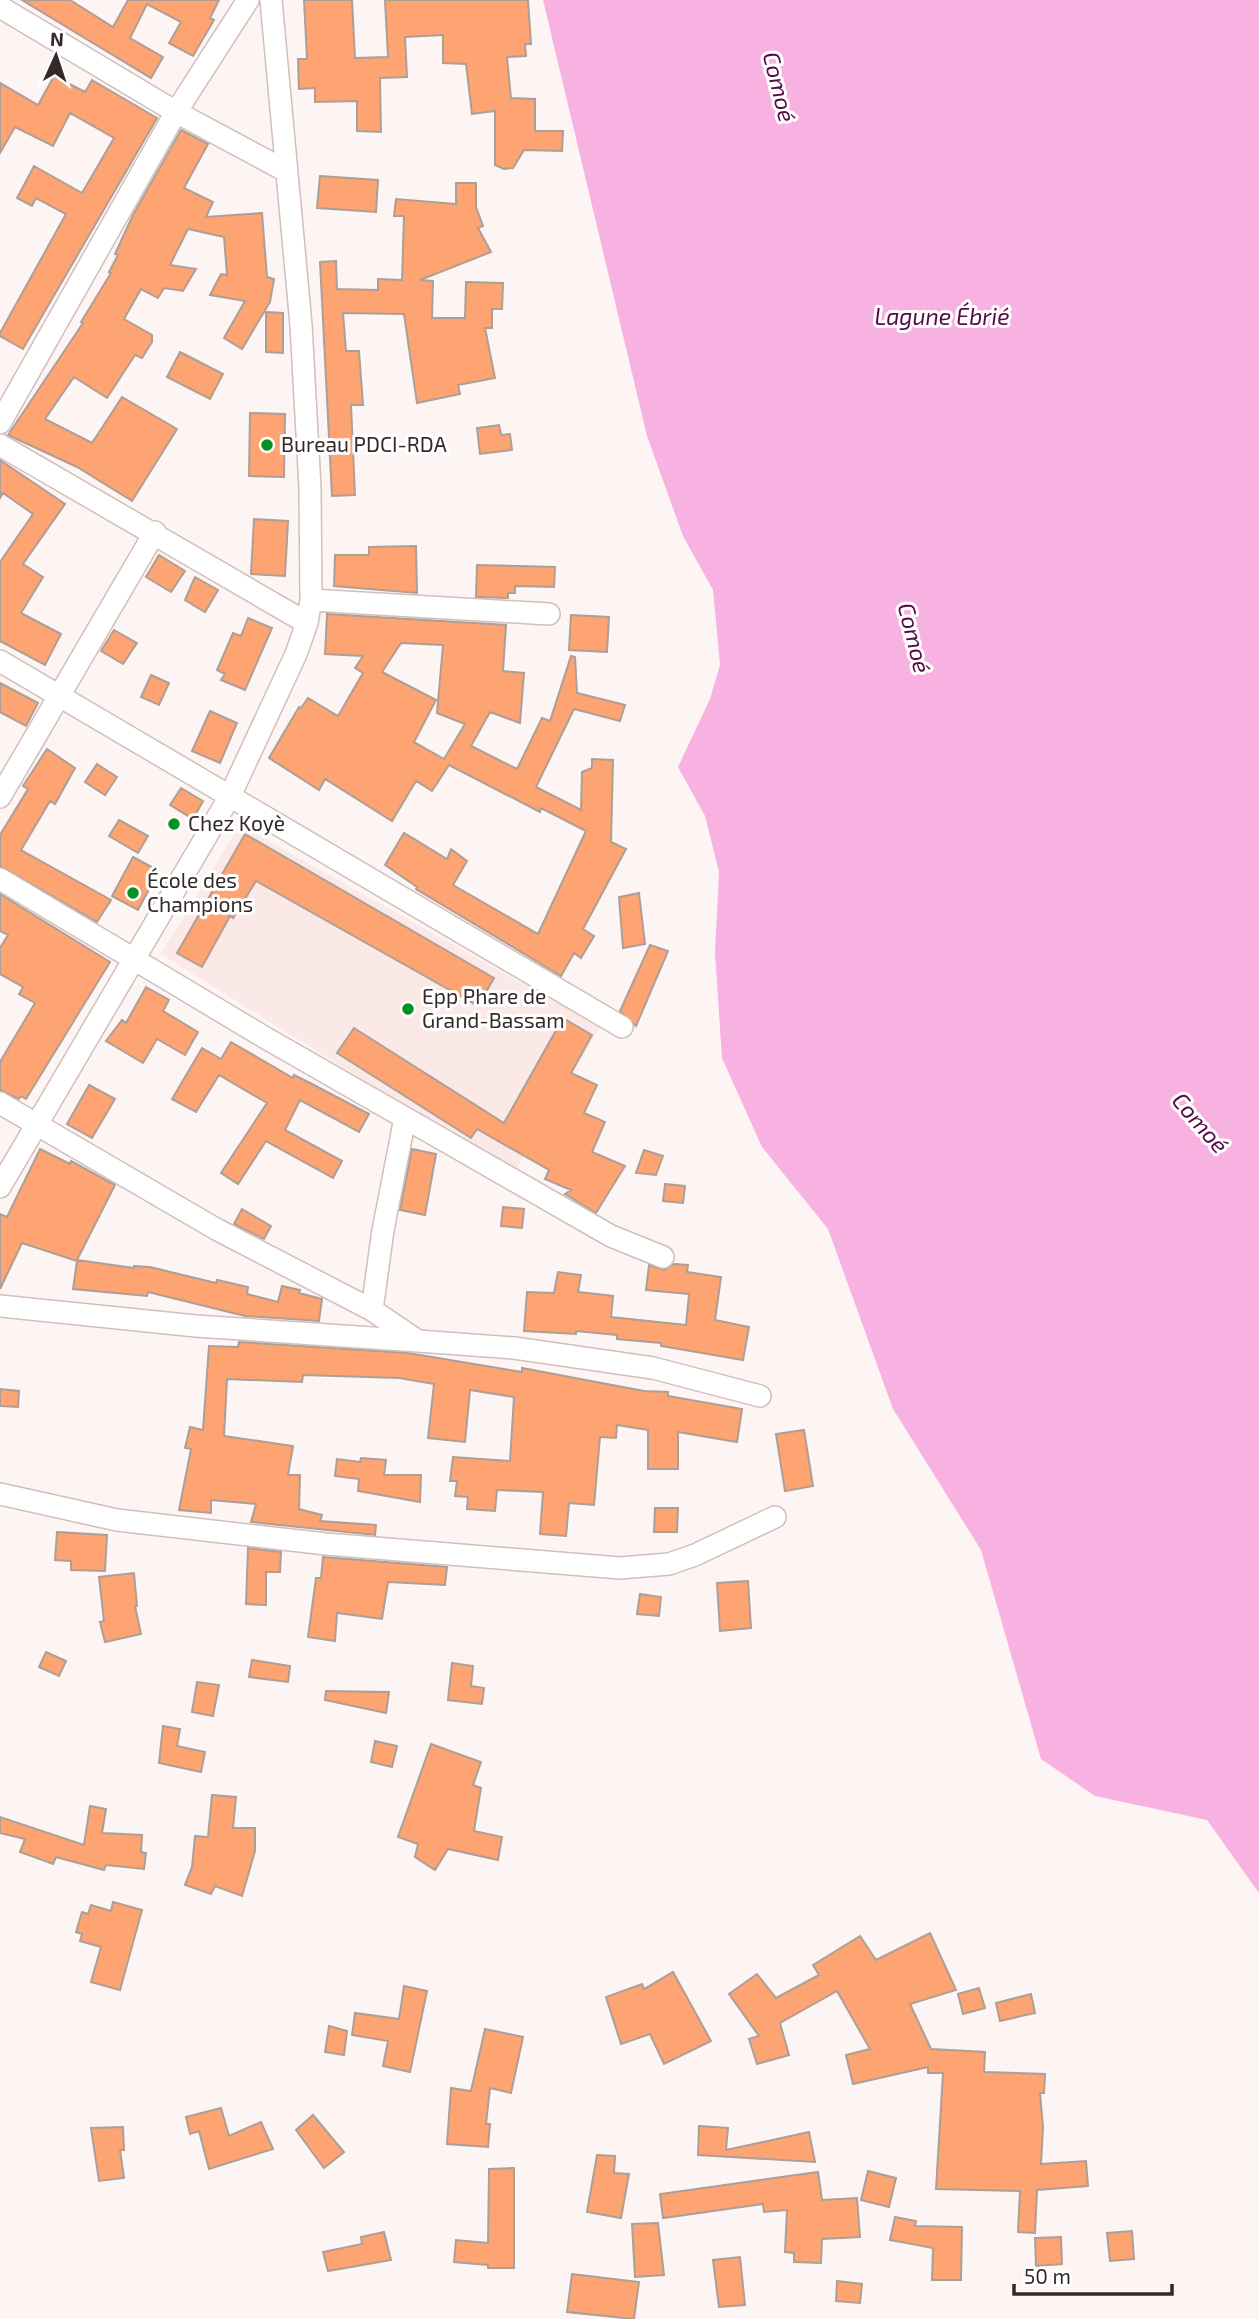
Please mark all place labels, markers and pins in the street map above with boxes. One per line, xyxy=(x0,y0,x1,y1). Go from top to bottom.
place label: Bureau PDCI-RDA xyxy=(281,431,447,456)
marker: Bureau PDCI-RDA xyxy=(259,437,275,453)
place label: Chez Koyè xyxy=(188,810,285,835)
marker: Chez Koyè xyxy=(166,816,182,832)
place label: École des Champions xyxy=(147,867,253,916)
marker: École des Champions xyxy=(125,885,141,901)
place label: Epp Phare de Grand-Bassam xyxy=(422,983,565,1032)
marker: Epp Phare de Grand-Bassam xyxy=(400,1001,416,1017)

